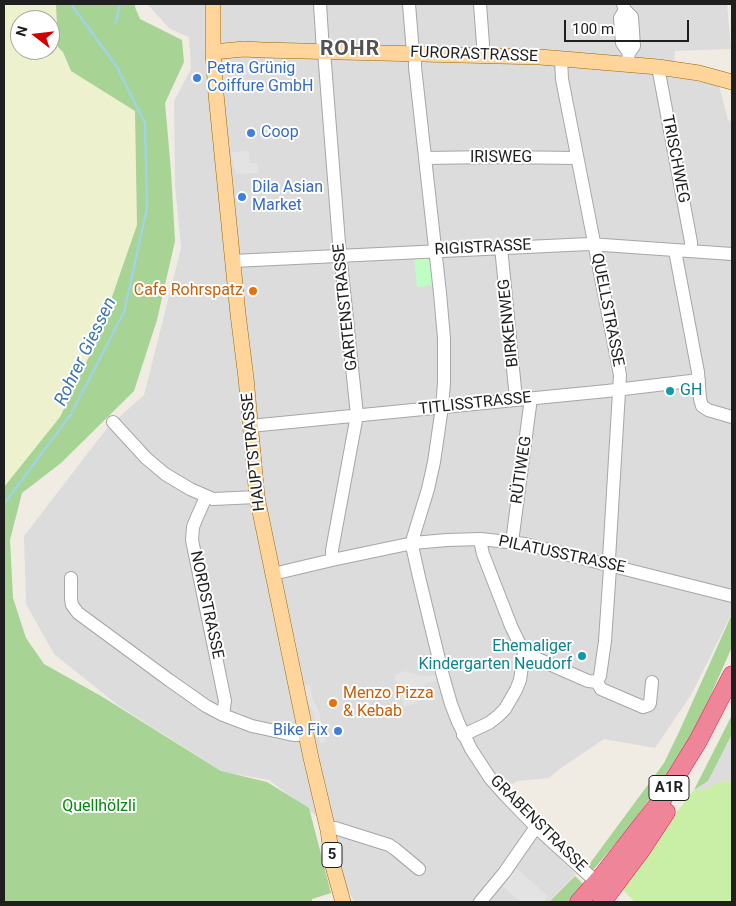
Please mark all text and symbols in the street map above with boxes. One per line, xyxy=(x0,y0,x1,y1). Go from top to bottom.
north arrow xyxy=(10,10,60,60)
scale bar xyxy=(566,10,691,42)
text: 100 m xyxy=(572,20,614,38)
text: N xyxy=(12,24,31,38)
district label: ROHR xyxy=(319,37,381,63)
street label: FURORASTRASSE xyxy=(410,43,538,67)
place label: Petra Grünig Coiffure GmbH xyxy=(207,59,313,97)
marker: Petra Grünig Coiffure GmbH xyxy=(191,72,203,84)
street label: TRISCHWEG xyxy=(657,113,693,205)
place label: Coop xyxy=(261,123,299,143)
marker: Coop xyxy=(245,127,257,139)
street label: IRISWEG xyxy=(470,148,532,168)
place label: Dila Asian Market xyxy=(252,178,323,216)
marker: Dila Asian Market xyxy=(236,191,248,203)
street label: RIGISTRASSE xyxy=(434,236,532,260)
street label: GARTENSTRASSE xyxy=(330,242,362,372)
street label: QUELLSTRASSE xyxy=(587,252,627,368)
street label: BIRKENWEG xyxy=(495,278,523,368)
place label: Cafe Rohrspatz xyxy=(134,281,243,301)
marker: Cafe Rohrspatz xyxy=(247,285,259,297)
water label: Rohrer Giessen xyxy=(50,294,122,410)
place label: GH xyxy=(680,381,702,401)
marker: GH xyxy=(664,385,676,397)
street label: TITLISSTRASSE xyxy=(418,389,532,419)
street label: HAUPTSTRASSE xyxy=(238,392,270,512)
street label: RÜTIWEG xyxy=(508,435,536,505)
street label: PILATUSSTRASSE xyxy=(497,532,627,578)
street label: NORDSTRASSE xyxy=(185,549,227,661)
place label: Ehemaliger Kindergarten Neudorf xyxy=(418,637,572,675)
marker: Ehemaliger Kindergarten Neudorf xyxy=(576,650,588,662)
place label: Menzo Pizza & Kebab xyxy=(343,684,434,722)
marker: Menzo Pizza & Kebab xyxy=(327,697,339,709)
place label: Bike Fix xyxy=(273,721,328,741)
marker: Bike Fix xyxy=(332,725,344,737)
street label: GRABENSTRASSE xyxy=(486,772,590,876)
road number: A1R xyxy=(649,776,689,800)
park label: Quellhölzli xyxy=(62,797,136,817)
road number: 5 xyxy=(322,842,342,868)

